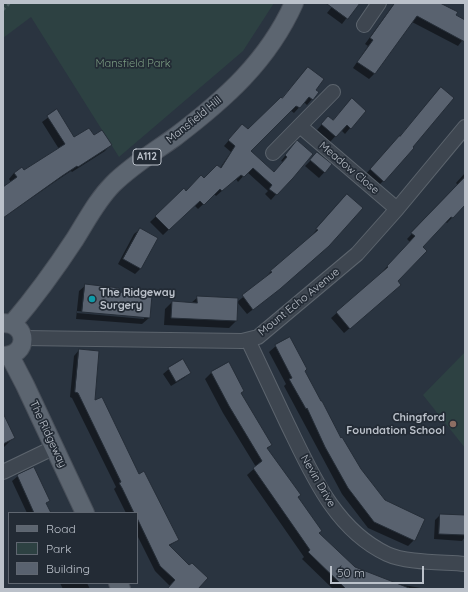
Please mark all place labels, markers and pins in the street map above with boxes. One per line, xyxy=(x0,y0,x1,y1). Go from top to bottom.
place label: The Ridgeway Surgery xyxy=(100,286,175,312)
marker: The Ridgeway Surgery xyxy=(87,294,97,304)
place label: Chingford Foundation School xyxy=(346,411,445,437)
marker: Chingford Foundation School xyxy=(448,419,458,429)

